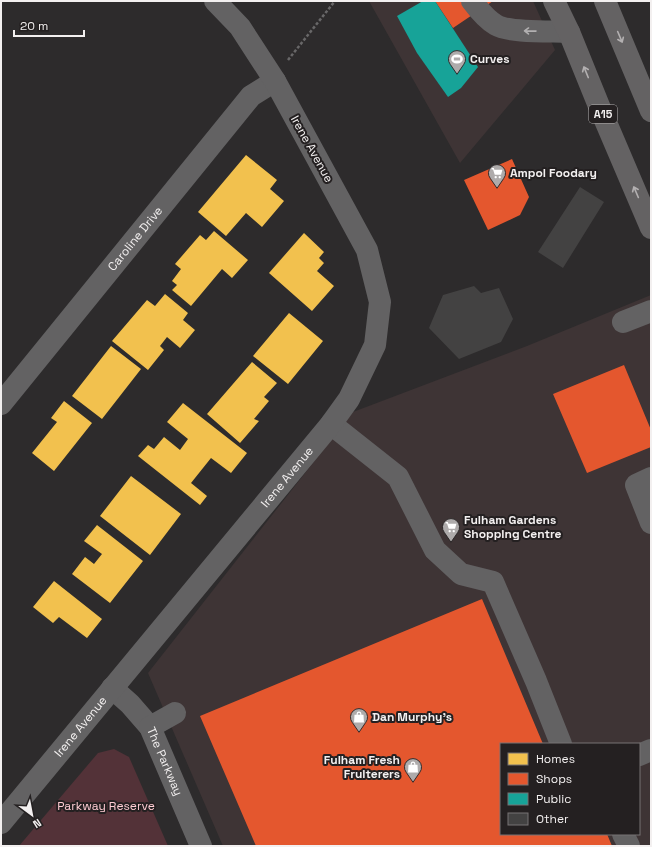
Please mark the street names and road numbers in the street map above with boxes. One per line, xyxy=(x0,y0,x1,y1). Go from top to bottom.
road number: A15 xyxy=(589,105,617,123)
street label: Irene Avenue xyxy=(287,113,337,185)
street label: Caroline Drive xyxy=(104,203,166,274)
street label: Irene Avenue xyxy=(257,443,317,511)
street label: Irene Avenue xyxy=(51,693,110,760)
street label: The Parkway xyxy=(143,725,187,798)

